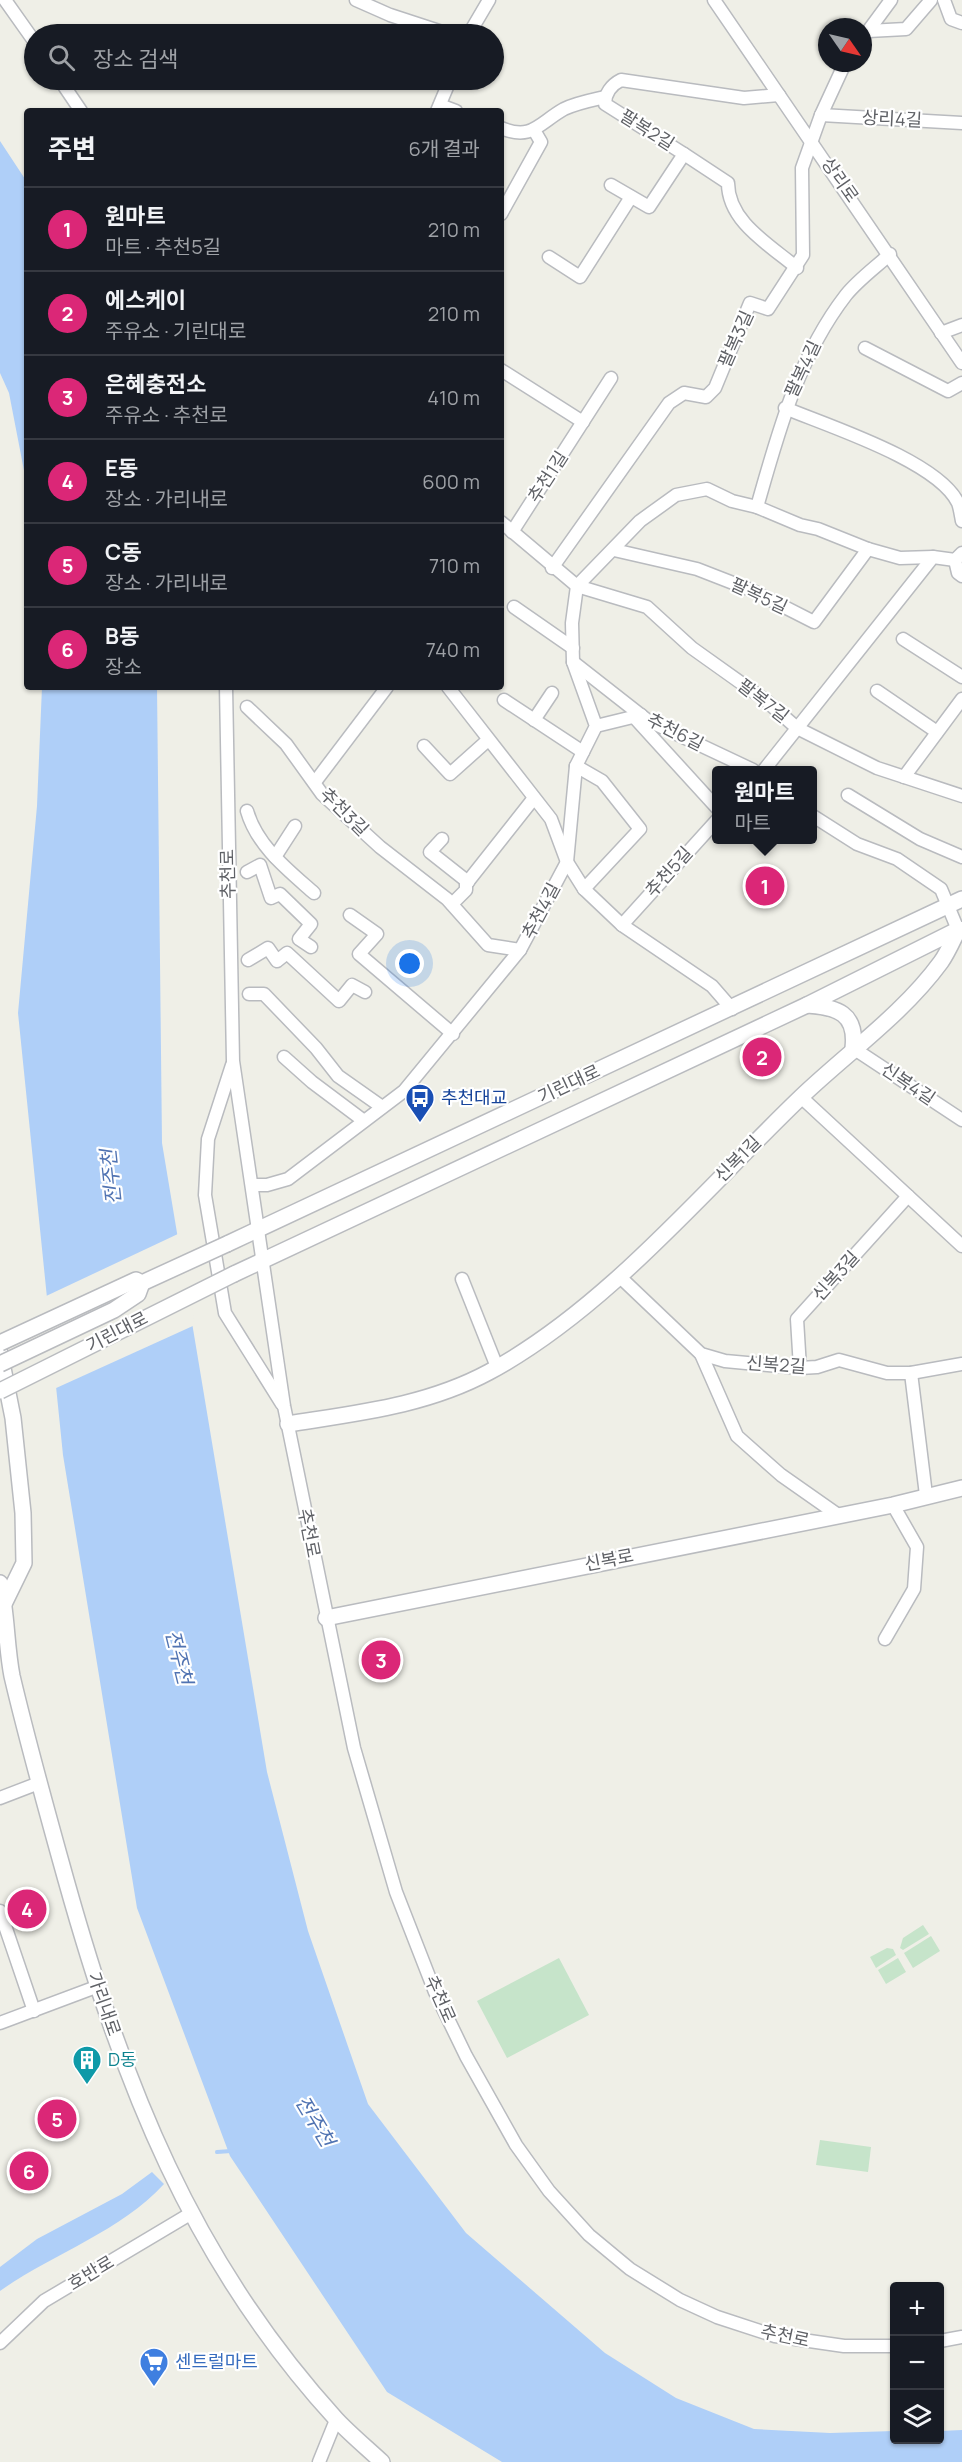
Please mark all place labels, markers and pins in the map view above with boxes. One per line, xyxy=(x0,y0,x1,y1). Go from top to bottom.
pin: 1 xyxy=(746,864,784,908)
pin: 2 xyxy=(742,1034,782,1080)
bus stop icon: 추천대교 xyxy=(404,1082,436,1124)
place label: 추천대교 xyxy=(441,1085,507,1109)
pin: 3 xyxy=(362,1638,400,1682)
pin: 4 xyxy=(8,1886,46,1932)
building icon: D동 xyxy=(71,2044,103,2086)
place label: D동 xyxy=(108,2047,137,2071)
pin: 5 xyxy=(38,2096,76,2142)
pin: 6 xyxy=(9,2148,48,2194)
supermarket icon: 센트럴마트 xyxy=(138,2346,170,2388)
place label: 센트럴마트 xyxy=(175,2349,258,2373)

